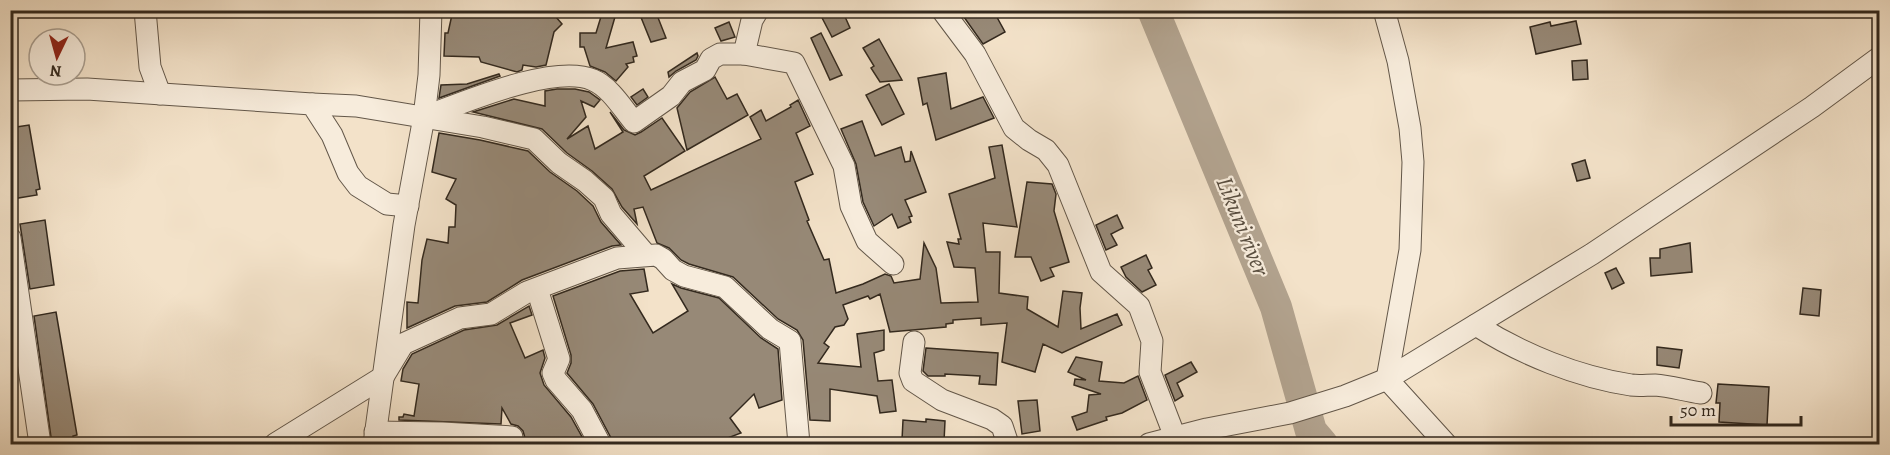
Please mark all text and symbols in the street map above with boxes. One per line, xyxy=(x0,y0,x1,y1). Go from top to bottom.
north arrow xyxy=(27,27,87,87)
text: N xyxy=(49,59,63,82)
water label: Likuni river xyxy=(1209,172,1278,281)
scale bar xyxy=(1671,389,1802,427)
text: 50 m xyxy=(1680,398,1716,422)

